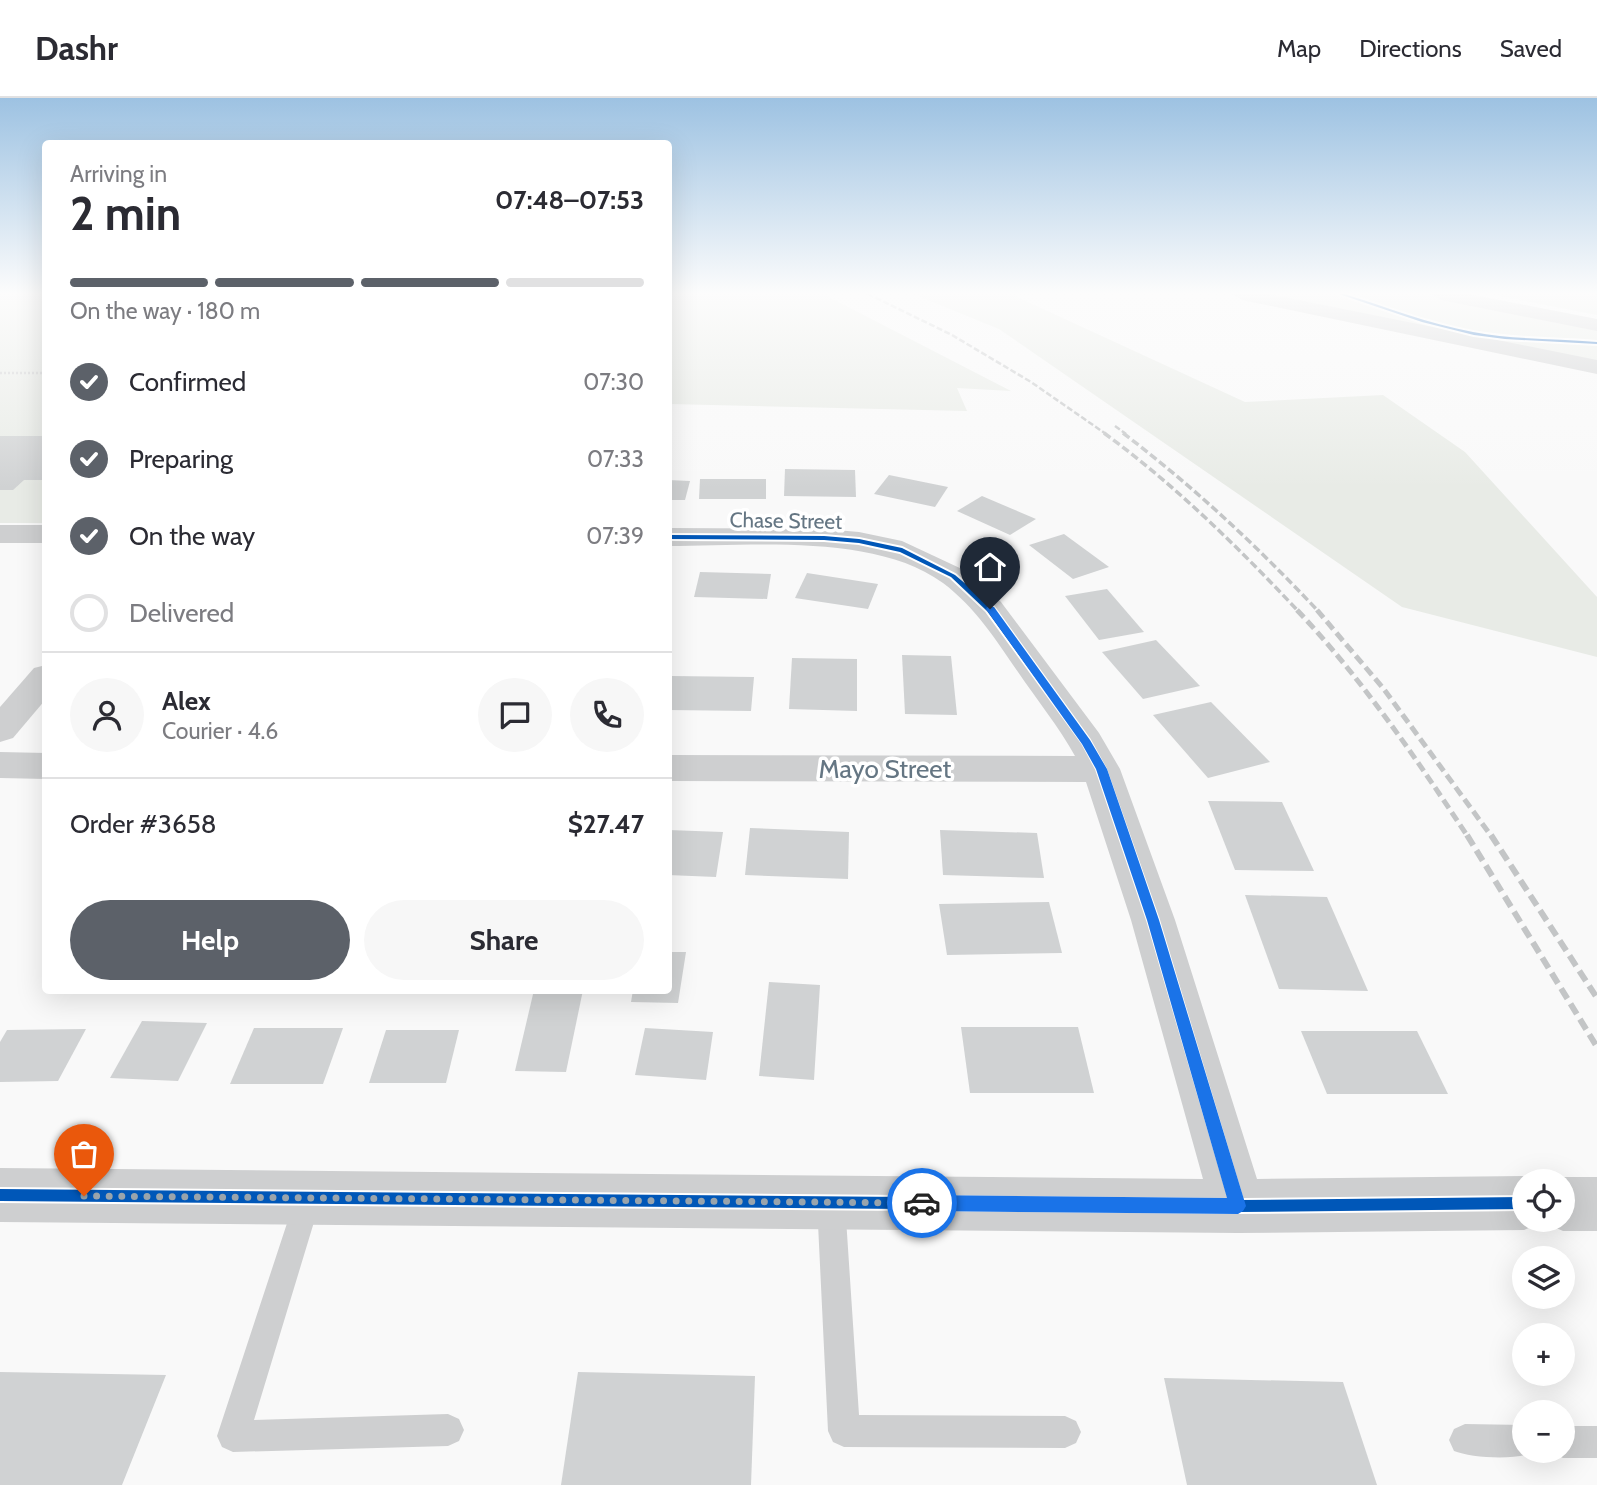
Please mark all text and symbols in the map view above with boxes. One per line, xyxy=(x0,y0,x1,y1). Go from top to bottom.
text: Dashr xyxy=(35,28,118,68)
text: Map xyxy=(1277,34,1321,63)
text: Directions xyxy=(1359,34,1462,63)
text: Saved xyxy=(1500,34,1562,63)
text: Arriving in xyxy=(70,160,167,188)
text: 07:48–07:53 xyxy=(495,184,644,216)
text: 2 min xyxy=(70,186,181,242)
text: On the way · 180 m xyxy=(70,297,260,325)
icon: check xyxy=(70,363,108,401)
text: Confirmed xyxy=(129,366,246,398)
text: 07:30 xyxy=(583,368,644,396)
icon: check xyxy=(70,440,108,478)
text: Preparing xyxy=(129,443,233,475)
text: 07:33 xyxy=(587,445,644,473)
street label: Chase Street xyxy=(730,507,842,534)
icon: check xyxy=(70,517,108,555)
text: On the way xyxy=(129,520,255,552)
text: 07:39 xyxy=(586,522,644,550)
pin xyxy=(960,537,1020,609)
icon: home xyxy=(971,548,1009,586)
text: Delivered xyxy=(129,597,234,629)
button: person xyxy=(70,678,144,752)
button: chat xyxy=(478,678,552,752)
button: phone xyxy=(570,678,644,752)
text: Alex xyxy=(162,685,211,717)
text: Courier · 4.6 xyxy=(162,717,278,745)
street label: Mayo Street xyxy=(819,753,952,785)
text: Order #3658 xyxy=(70,808,216,840)
text: $27.47 xyxy=(568,808,644,840)
button: Help xyxy=(70,900,350,980)
button: Share xyxy=(364,900,644,980)
pin xyxy=(54,1124,114,1196)
icon: bag xyxy=(65,1135,103,1173)
courier xyxy=(887,1168,957,1238)
map controls xyxy=(1512,1169,1575,1463)
button: locate xyxy=(1512,1169,1575,1232)
icon: car xyxy=(903,1184,941,1222)
button: layers xyxy=(1512,1246,1575,1309)
button: + xyxy=(1512,1323,1575,1386)
button: − xyxy=(1512,1400,1575,1463)

